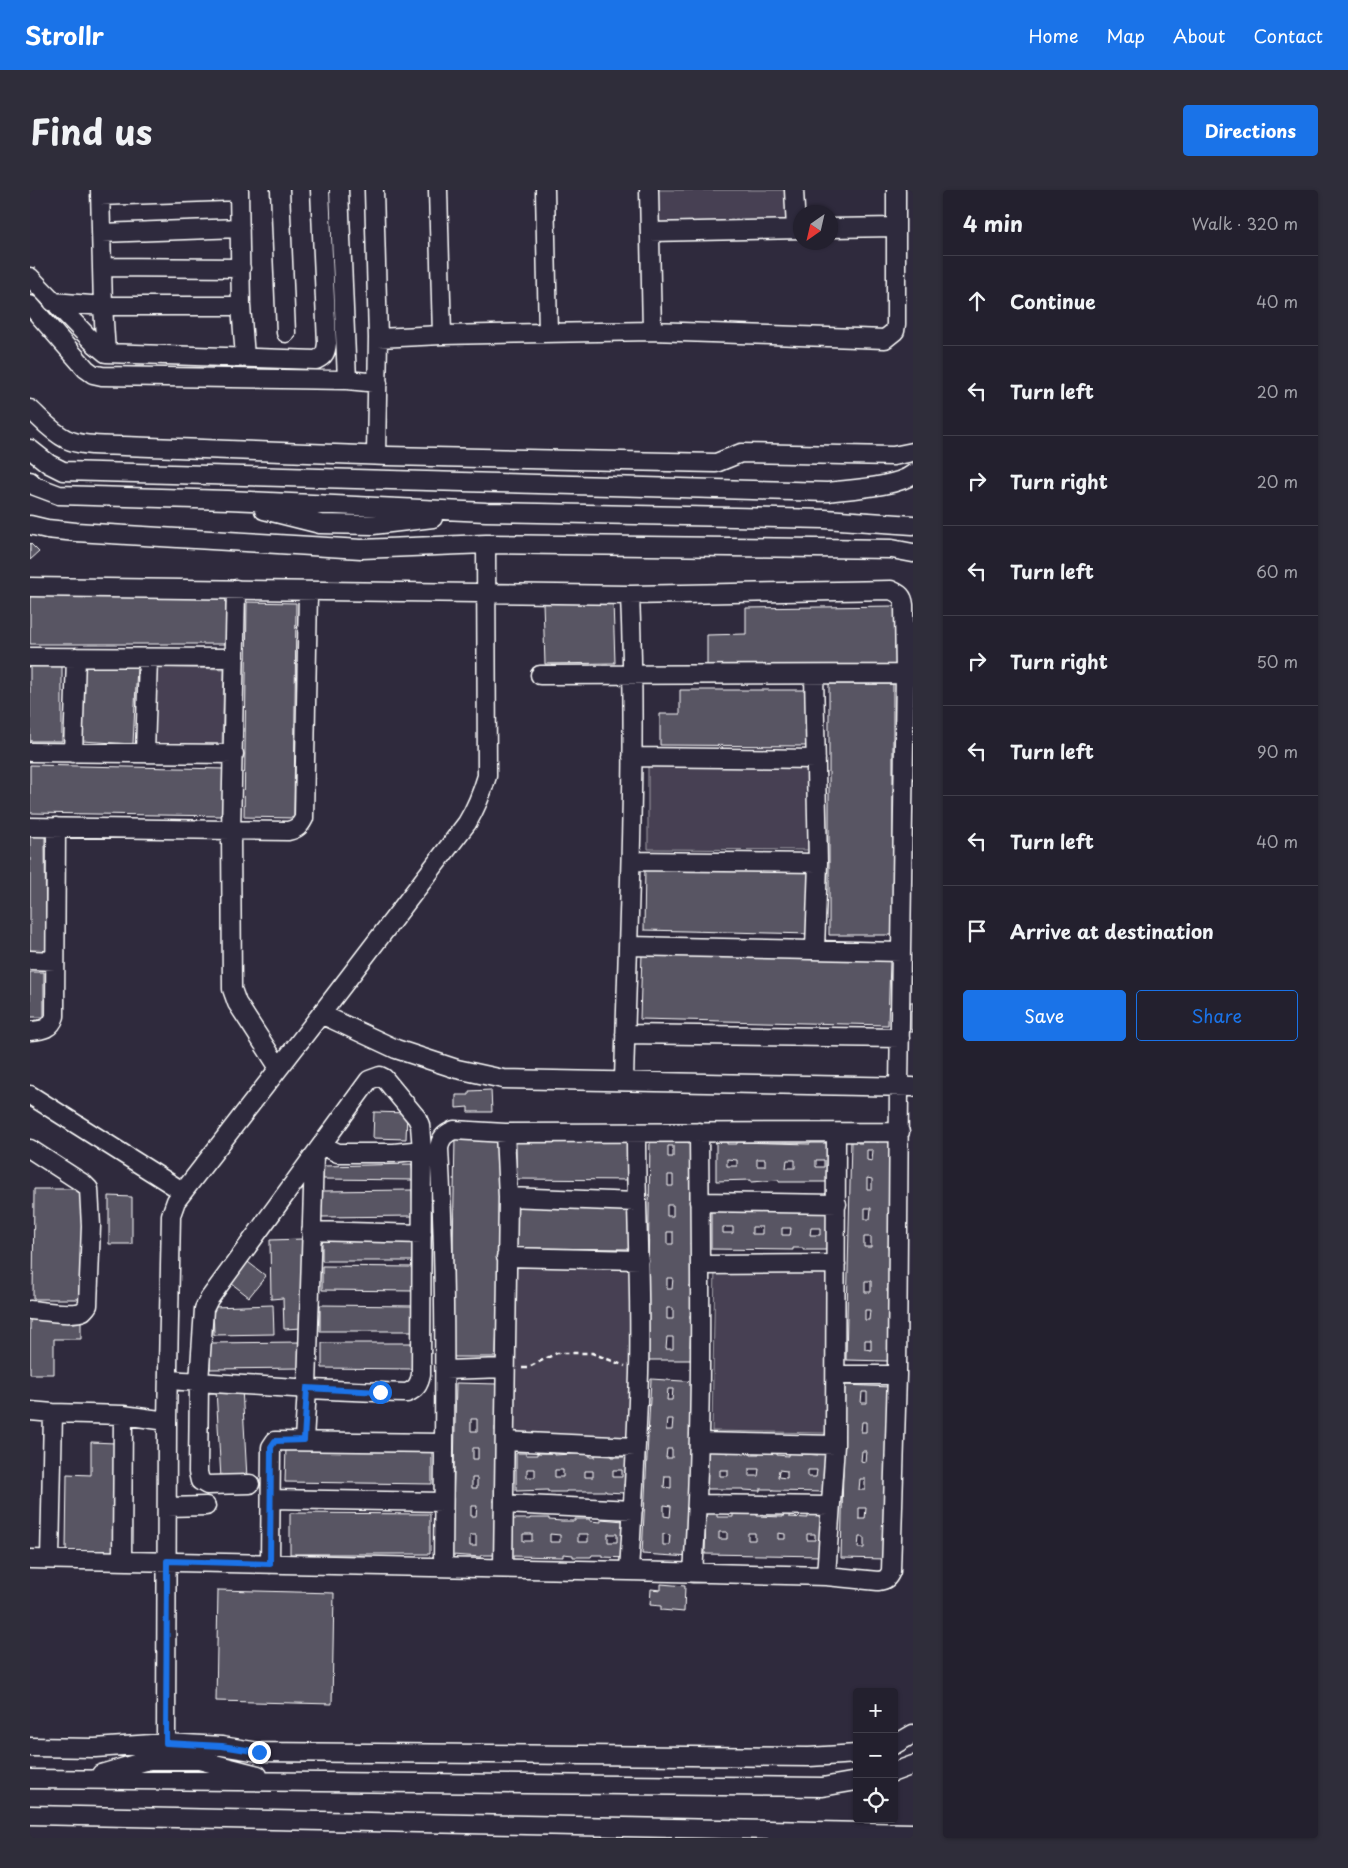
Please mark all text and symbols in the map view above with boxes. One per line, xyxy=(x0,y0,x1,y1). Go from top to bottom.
text: Strollr xyxy=(25,17,104,53)
text: Home xyxy=(1028,22,1078,49)
text: Map xyxy=(1106,22,1145,49)
text: About xyxy=(1173,22,1225,49)
text: Contact xyxy=(1253,22,1323,49)
text: Find us xyxy=(30,104,152,157)
button: Directions xyxy=(1183,105,1318,156)
north arrow xyxy=(793,205,838,250)
text: 4 min xyxy=(963,207,1023,239)
text: Walk · 320 m xyxy=(1192,211,1298,235)
icon: ahead xyxy=(963,287,991,315)
text: Continue xyxy=(1010,287,1096,315)
text: 40 m xyxy=(1256,289,1298,313)
icon: left xyxy=(963,377,991,405)
text: Turn left xyxy=(1010,377,1094,405)
text: 20 m xyxy=(1257,379,1298,403)
icon: right xyxy=(963,467,991,495)
text: Turn right xyxy=(1010,467,1108,495)
text: 20 m xyxy=(1257,469,1298,493)
icon: left xyxy=(963,557,991,585)
text: Turn left xyxy=(1010,557,1094,585)
text: 60 m xyxy=(1256,559,1298,583)
icon: right xyxy=(963,647,991,675)
text: Turn right xyxy=(1010,647,1108,675)
text: 50 m xyxy=(1257,649,1298,673)
icon: left xyxy=(963,737,991,765)
text: Turn left xyxy=(1010,737,1094,765)
text: 90 m xyxy=(1257,739,1298,763)
icon: left xyxy=(963,827,991,855)
text: Turn left xyxy=(1010,827,1094,855)
text: 40 m xyxy=(1256,829,1298,853)
icon: arrive xyxy=(963,917,991,945)
text: Arrive at destination xyxy=(1010,917,1214,945)
button: Save xyxy=(963,990,1126,1041)
button: Share xyxy=(1136,990,1298,1041)
route start xyxy=(369,1381,392,1404)
map controls xyxy=(853,1688,898,1823)
button: + xyxy=(853,1688,898,1733)
button: − xyxy=(853,1733,898,1778)
route end xyxy=(248,1741,271,1764)
button: locate xyxy=(853,1778,898,1823)

